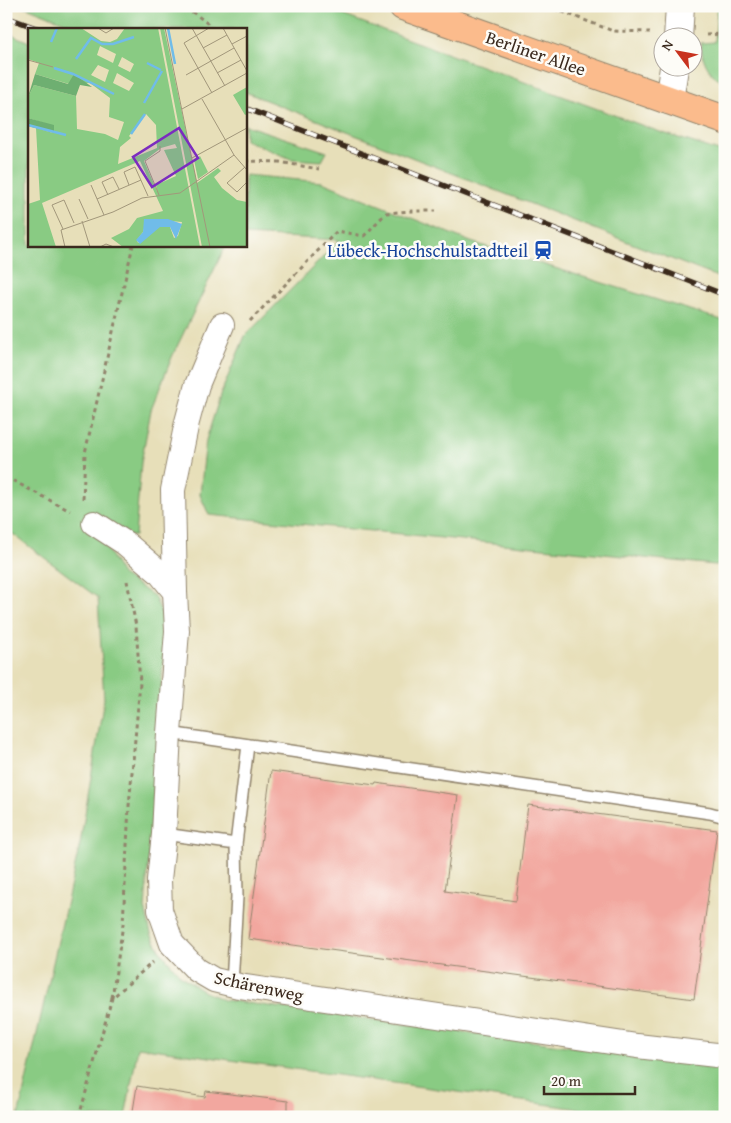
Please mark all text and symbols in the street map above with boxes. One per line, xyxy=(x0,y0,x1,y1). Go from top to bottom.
street label: Berliner Allee xyxy=(482,23,590,83)
inset map xyxy=(28,28,246,246)
north arrow xyxy=(654,28,704,78)
text: N xyxy=(656,35,678,54)
place label: Lübeck-Hochschulstadtteil xyxy=(327,237,528,264)
station icon: Lübeck-Hochschulstadtteil xyxy=(532,239,554,261)
street label: Schärenweg xyxy=(212,963,306,1009)
scale bar xyxy=(544,1063,635,1095)
text: 20 m xyxy=(551,1070,582,1091)

